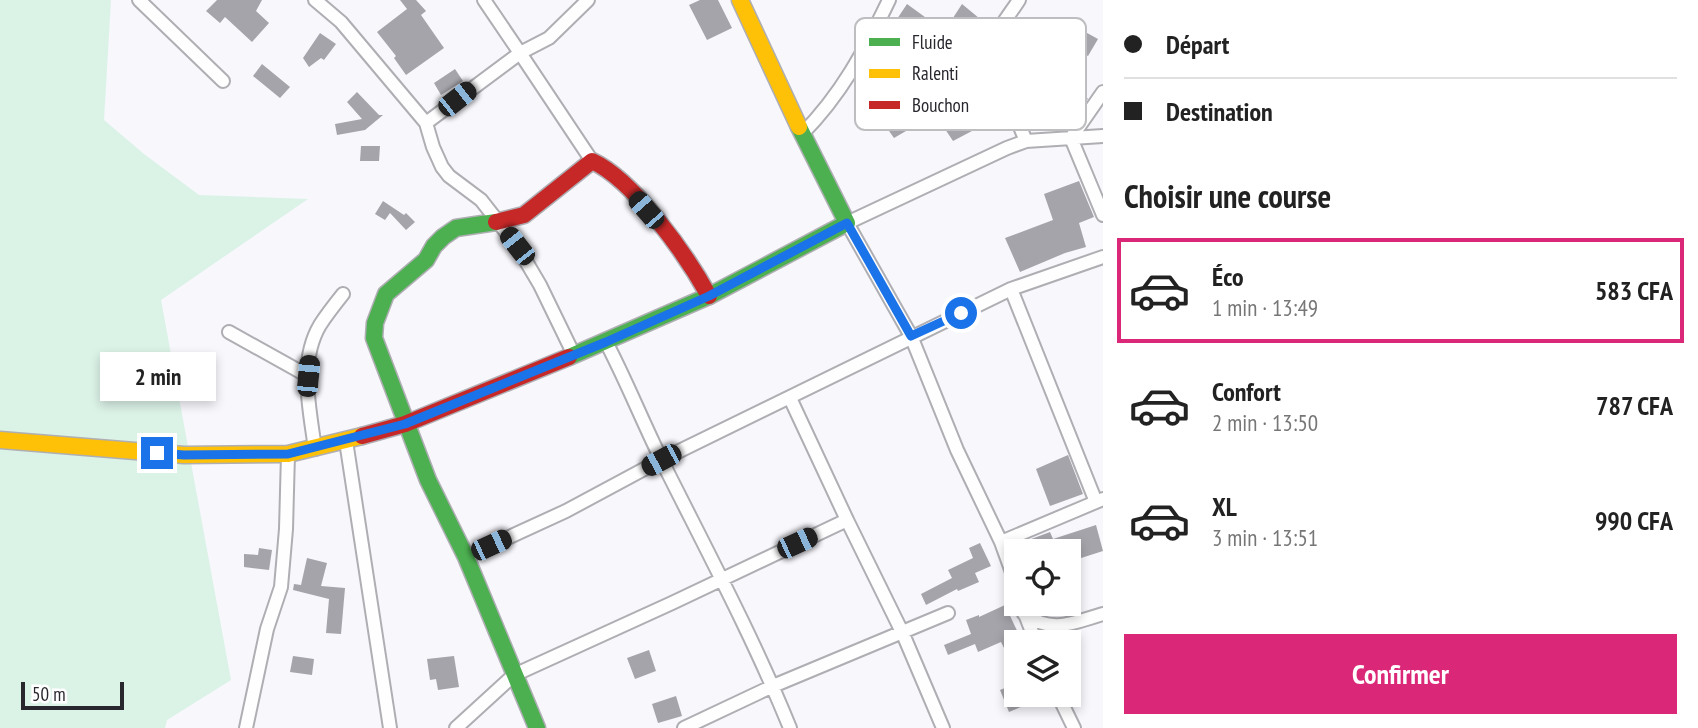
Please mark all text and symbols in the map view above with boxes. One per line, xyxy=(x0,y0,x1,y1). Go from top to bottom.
legend xyxy=(855,18,1086,130)
text: Départ xyxy=(1166,28,1229,61)
text: Fluide xyxy=(912,30,953,54)
text: Ralenti xyxy=(912,61,959,85)
car xyxy=(434,78,481,120)
text: Bouchon xyxy=(912,93,969,117)
text: Destination xyxy=(1166,95,1273,128)
text: Choisir une course xyxy=(1124,175,1331,217)
car xyxy=(625,187,668,233)
car xyxy=(496,223,539,269)
icon: car xyxy=(1128,259,1191,322)
text: Éco xyxy=(1212,260,1244,293)
text: 583 CFA xyxy=(1595,274,1673,307)
text: 1 min · 13:49 xyxy=(1212,293,1318,322)
route start xyxy=(945,297,977,329)
callout: 2 min xyxy=(99,351,215,400)
car xyxy=(296,354,321,398)
text: 2 min xyxy=(135,362,181,391)
icon: car xyxy=(1128,374,1191,437)
text: Confort xyxy=(1212,375,1281,408)
text: 787 CFA xyxy=(1596,389,1673,422)
text: 2 min · 13:50 xyxy=(1212,408,1318,437)
route end xyxy=(141,437,173,469)
car xyxy=(638,441,685,479)
icon: car xyxy=(1128,489,1191,552)
text: XL xyxy=(1212,490,1237,523)
text: 990 CFA xyxy=(1595,504,1673,537)
text: 3 min · 13:51 xyxy=(1212,523,1318,552)
car xyxy=(774,525,821,561)
car xyxy=(468,527,515,563)
map controls xyxy=(1004,539,1081,707)
button: locate xyxy=(1004,539,1081,616)
button: layers xyxy=(1004,630,1081,707)
button: Confirmer xyxy=(1124,634,1677,714)
scale bar xyxy=(21,679,124,711)
text: 50 m xyxy=(32,682,66,706)

